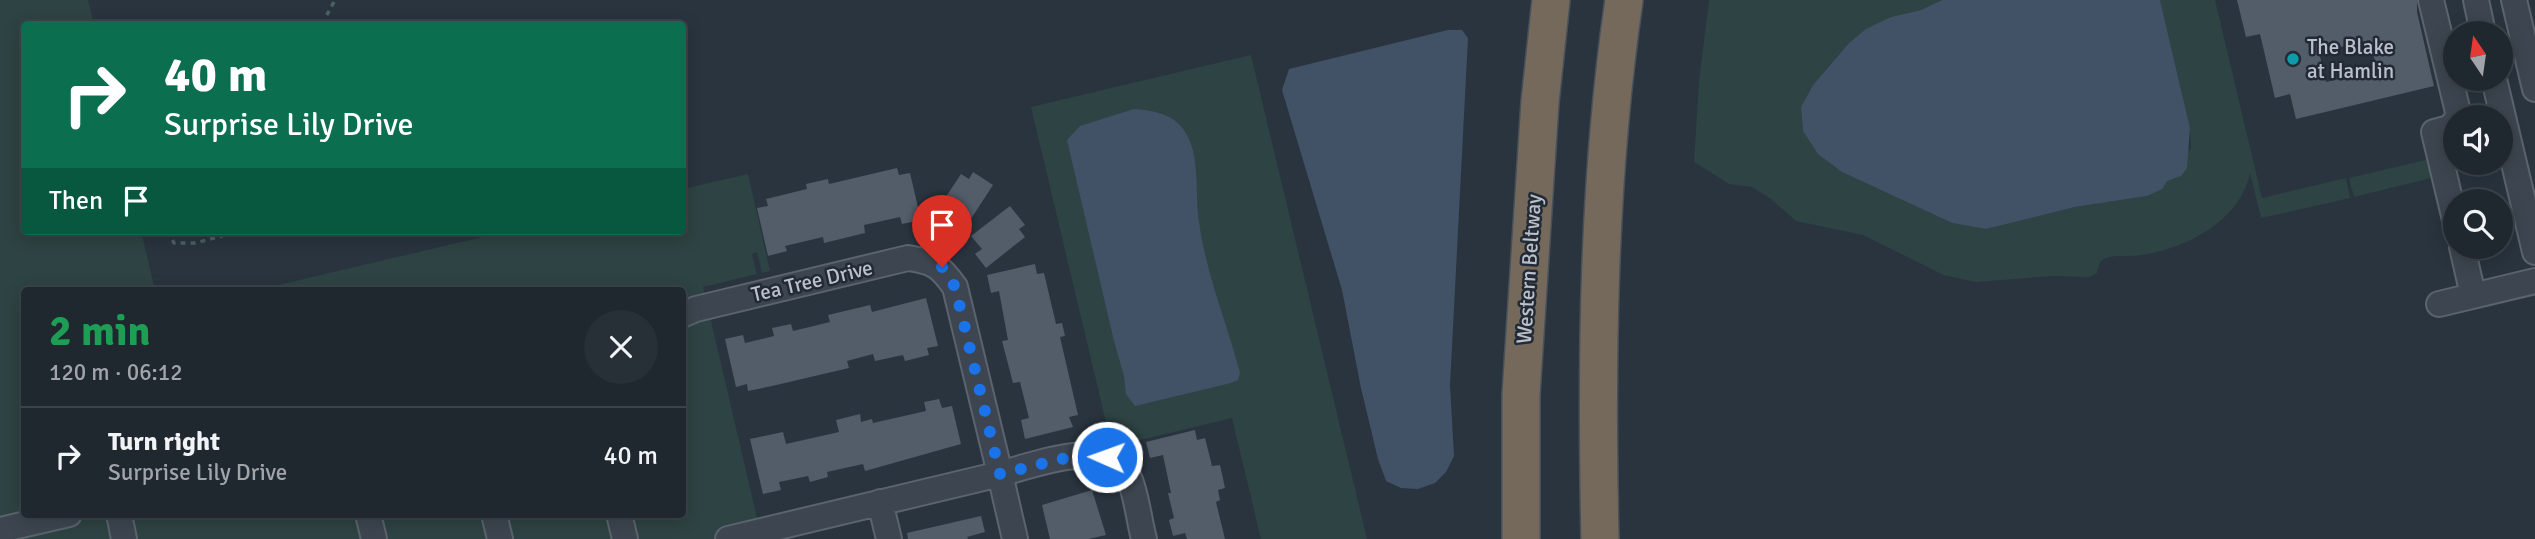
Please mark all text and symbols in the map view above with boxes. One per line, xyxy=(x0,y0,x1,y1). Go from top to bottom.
north arrow xyxy=(2443,21,2513,91)
map controls xyxy=(2443,21,2513,259)
place label: The Blake at Hamlin xyxy=(2307,34,2394,84)
text: 40 m xyxy=(164,45,267,105)
icon: right xyxy=(49,49,140,140)
marker: The Blake at Hamlin xyxy=(2285,51,2301,67)
text: Surprise Lily Drive xyxy=(164,105,413,144)
button: sound xyxy=(2443,105,2513,175)
icon: arrive xyxy=(117,182,155,220)
text: Then xyxy=(49,185,103,217)
button: search xyxy=(2443,189,2513,259)
street label: Western Beltway xyxy=(1511,193,1547,345)
pin xyxy=(912,195,972,267)
icon: arrive xyxy=(923,206,961,244)
street label: Tea Tree Drive xyxy=(749,254,875,308)
text: 2 min xyxy=(49,306,150,357)
button: close xyxy=(584,310,658,384)
text: 120 m · 06:12 xyxy=(49,358,183,387)
position arrow xyxy=(1070,420,1144,494)
text: Turn right xyxy=(108,426,220,458)
icon: right xyxy=(49,437,87,475)
text: 40 m xyxy=(603,440,658,472)
text: Surprise Lily Drive xyxy=(108,458,287,487)

